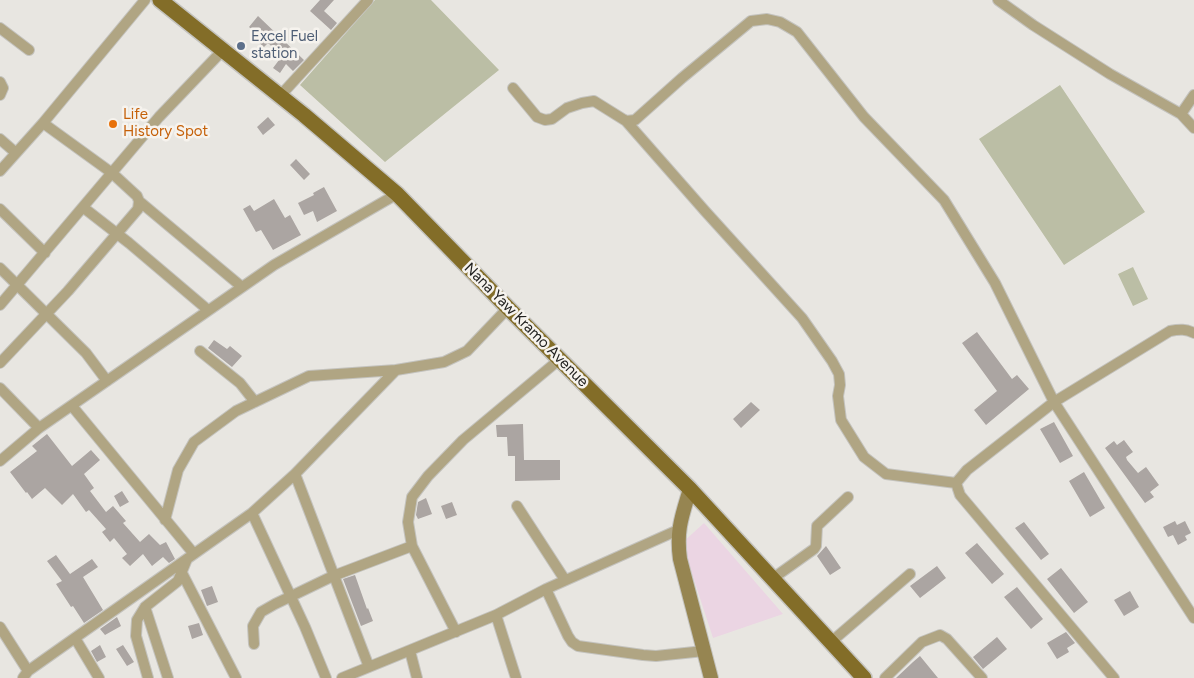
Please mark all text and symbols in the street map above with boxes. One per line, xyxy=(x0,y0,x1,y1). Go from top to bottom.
place label: Excel Fuel station xyxy=(251,28,318,63)
marker: Excel Fuel station xyxy=(235,40,247,52)
place label: Life History Spot xyxy=(123,106,208,141)
marker: Life History Spot xyxy=(107,118,119,130)
street label: Nana Yaw Kramo Avenue xyxy=(460,259,592,391)

